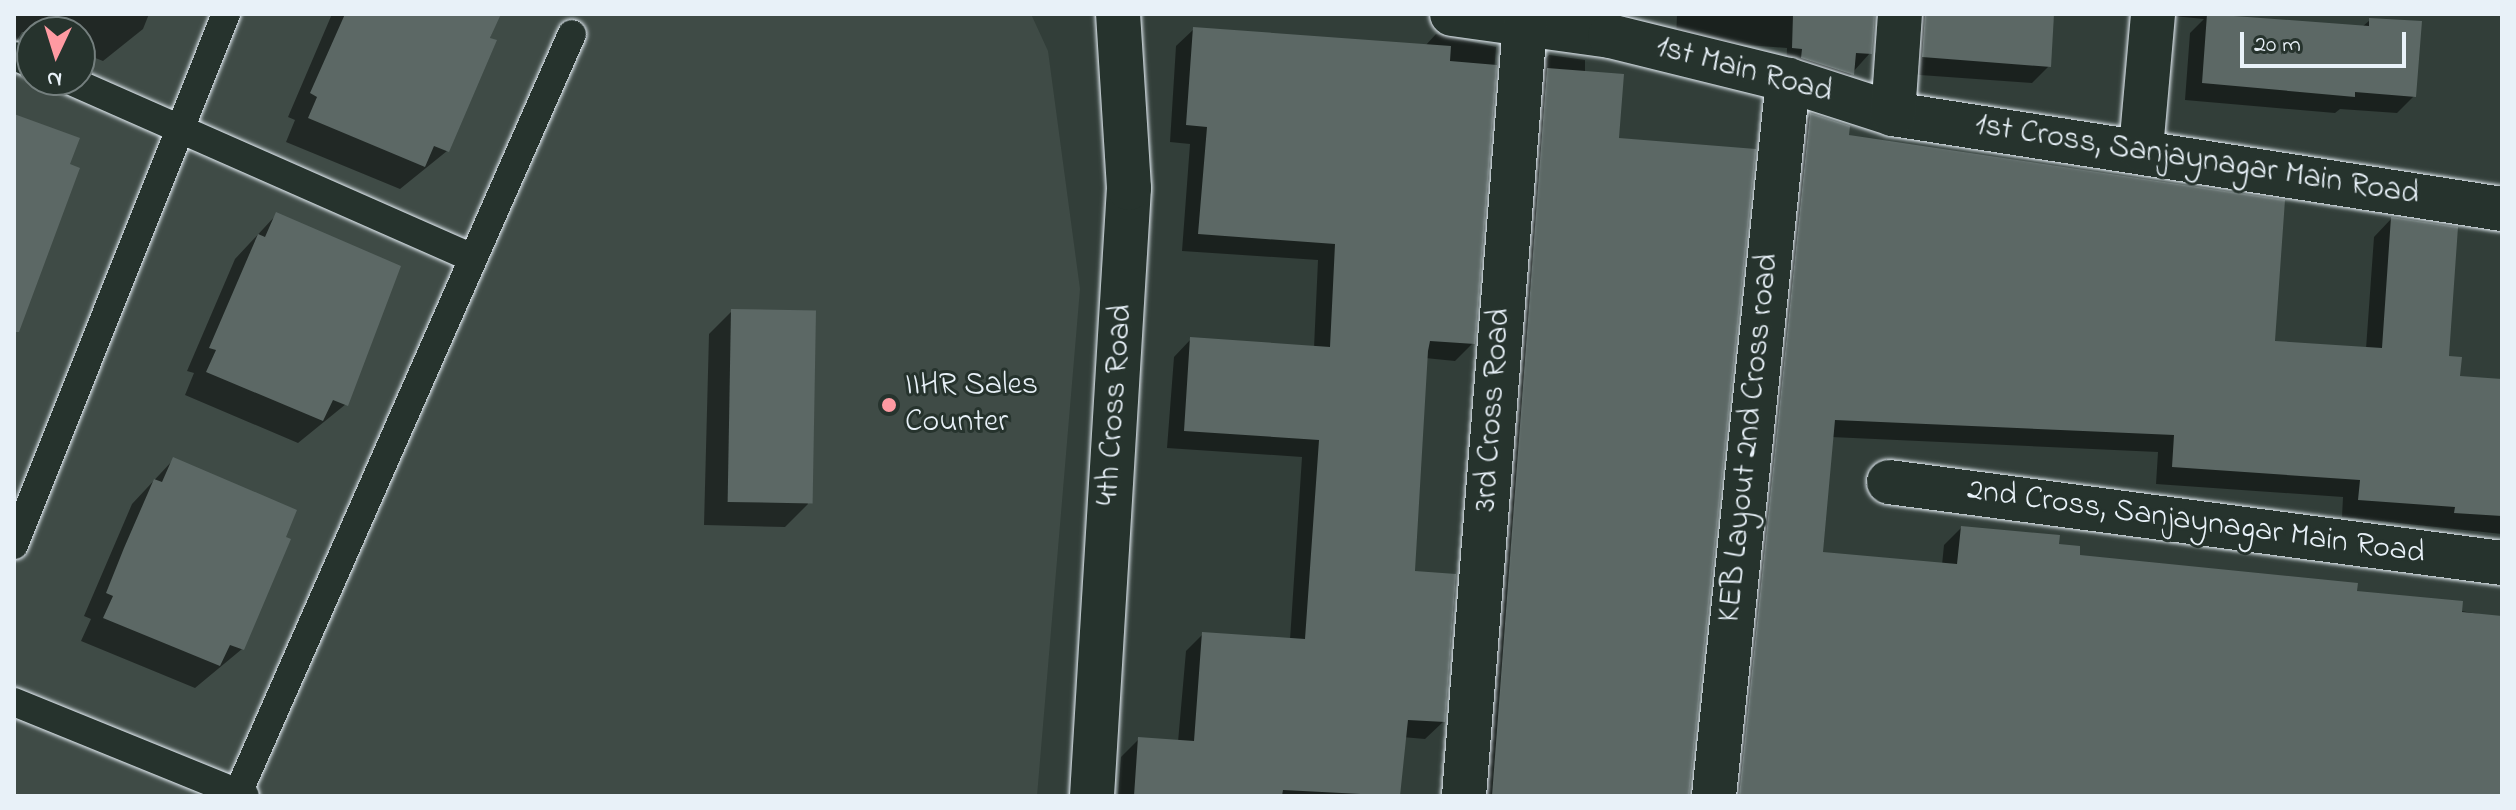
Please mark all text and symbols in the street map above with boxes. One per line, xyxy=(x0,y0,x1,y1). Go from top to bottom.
north arrow xyxy=(16,16,96,96)
scale bar xyxy=(2244,16,2410,66)
text: 20 m xyxy=(2254,28,2301,63)
street label: 1st Main Road xyxy=(1652,29,1836,113)
text: N xyxy=(46,61,63,94)
street label: 1st Cross, Sanjaynagar Main Road xyxy=(1972,107,2422,215)
street label: KEB Layout 2nd Cross road xyxy=(1712,252,1788,624)
street label: 4th Cross Road xyxy=(1090,303,1142,507)
street label: 3rd Cross Road xyxy=(1468,307,1520,513)
place label: IIHR Sales Counter xyxy=(905,368,1038,443)
marker: IIHR Sales Counter xyxy=(880,396,898,414)
street label: 2nd Cross, Sanjaynagar Main Road xyxy=(1965,472,2427,574)

